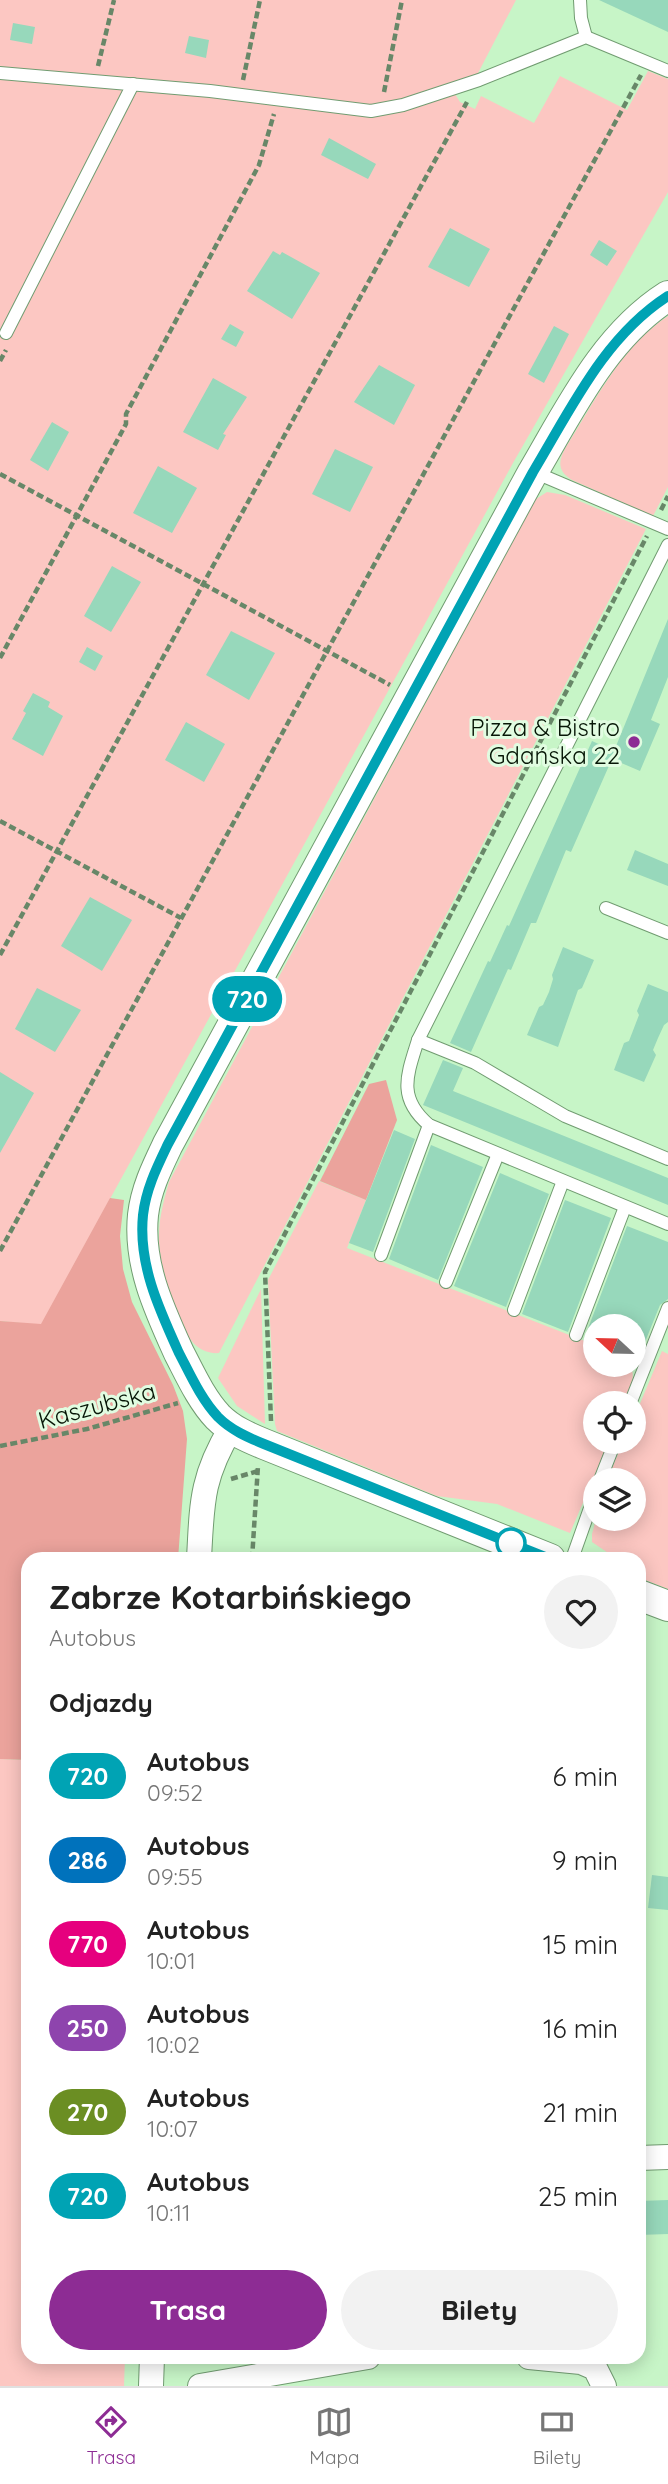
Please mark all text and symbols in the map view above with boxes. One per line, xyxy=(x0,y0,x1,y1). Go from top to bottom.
place label: Pizza & Bistro Gdańska 22 xyxy=(470,712,620,770)
marker: Pizza & Bistro Gdańska 22 xyxy=(626,734,642,750)
line badge: 720 xyxy=(207,976,287,1022)
text: 720 xyxy=(226,984,268,1014)
north arrow xyxy=(583,1314,646,1377)
map controls xyxy=(583,1314,646,1531)
street label: Kaszubska xyxy=(35,1375,159,1435)
button: locate xyxy=(583,1391,646,1454)
button: layers xyxy=(583,1468,646,1531)
unlabelled marker xyxy=(496,1528,526,1558)
button: heart xyxy=(544,1575,618,1649)
text: Zabrze Kotarbińskiego xyxy=(49,1576,412,1617)
text: Autobus xyxy=(49,1623,136,1652)
text: Odjazdy xyxy=(49,1686,153,1719)
text: Autobus xyxy=(147,1745,249,1778)
text: 6 min xyxy=(553,1760,618,1793)
text: 720 xyxy=(67,1761,108,1791)
text: 09:52 xyxy=(147,1778,203,1807)
text: Autobus xyxy=(147,1829,249,1862)
text: 9 min xyxy=(552,1844,618,1877)
text: 286 xyxy=(67,1845,108,1875)
text: 09:55 xyxy=(147,1862,203,1891)
text: Autobus xyxy=(147,1913,249,1946)
text: 15 min xyxy=(543,1928,618,1961)
text: 770 xyxy=(67,1929,108,1959)
text: 10:01 xyxy=(147,1946,196,1975)
text: Autobus xyxy=(147,1997,249,2030)
text: 16 min xyxy=(543,2012,618,2045)
text: 250 xyxy=(66,2013,109,2043)
text: 10:02 xyxy=(147,2030,200,2059)
text: Autobus xyxy=(147,2081,249,2114)
text: 21 min xyxy=(543,2096,618,2129)
text: 270 xyxy=(67,2097,108,2127)
text: 10:07 xyxy=(147,2114,198,2143)
text: Autobus xyxy=(147,2165,249,2198)
text: 25 min xyxy=(538,2180,618,2213)
text: 720 xyxy=(67,2181,108,2211)
text: 10:11 xyxy=(147,2198,191,2227)
button: Trasa xyxy=(49,2270,327,2350)
button: Bilety xyxy=(341,2270,618,2350)
tab: Trasa xyxy=(87,2403,136,2469)
tab: Mapa xyxy=(309,2403,360,2469)
tab: Bilety xyxy=(533,2403,581,2469)

